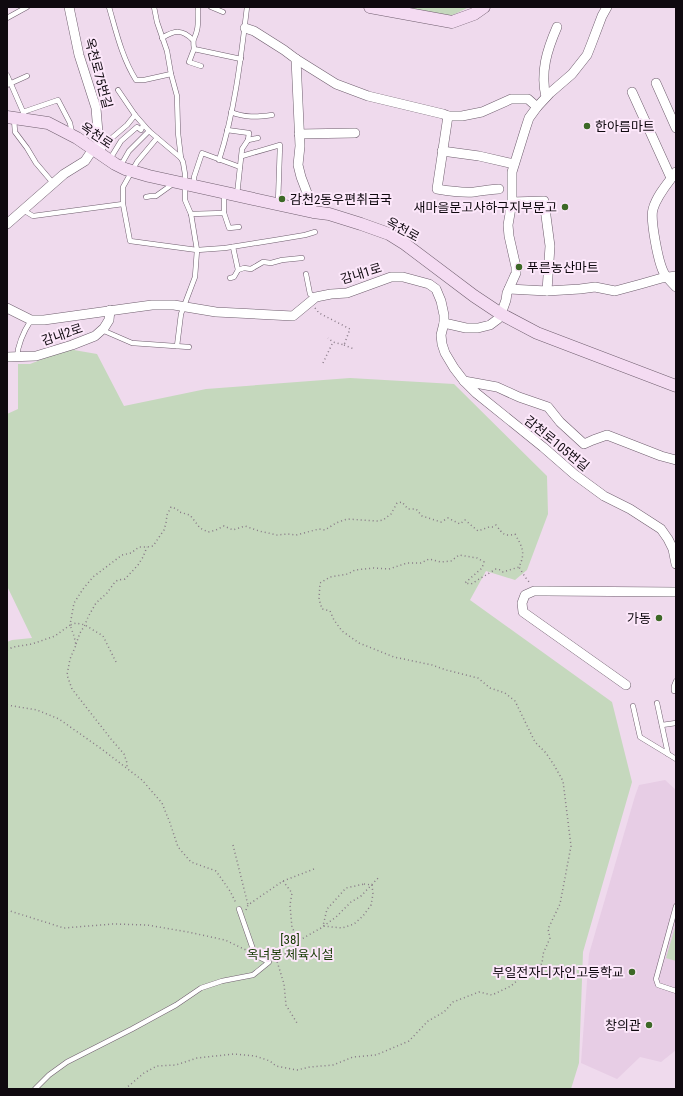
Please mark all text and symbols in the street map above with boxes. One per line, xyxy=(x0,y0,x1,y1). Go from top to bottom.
street label: 옥천로75번길 xyxy=(82,36,115,110)
street label: 옥천로 xyxy=(78,119,116,152)
place label: 한아름마트 xyxy=(595,119,655,134)
marker: 한아름마트 xyxy=(582,121,592,131)
place label: 감천2동우편취급국 xyxy=(290,192,392,207)
marker: 감천2동우편취급국 xyxy=(277,194,287,204)
place label: 새마을문고사하구지부문고 xyxy=(413,200,557,215)
marker: 새마을문고사하구지부문고 xyxy=(560,202,570,212)
street label: 옥천로 xyxy=(383,214,422,245)
street label: 감내1로 xyxy=(339,260,384,287)
place label: 푸른농산마트 xyxy=(527,260,599,275)
marker: 푸른농산마트 xyxy=(514,262,524,272)
street label: 감내2로 xyxy=(40,320,85,348)
street label: 감천로105번길 xyxy=(521,413,592,474)
place label: 가동 xyxy=(627,611,651,626)
marker: 가동 xyxy=(654,613,664,623)
park label: [38] 옥녀봉 체육시설 xyxy=(247,932,333,962)
place label: 부일전자디자인고등학교 xyxy=(492,965,624,980)
marker: 부일전자디자인고등학교 xyxy=(627,967,637,977)
place label: 창의관 xyxy=(605,1018,641,1033)
marker: 창의관 xyxy=(644,1020,654,1030)

